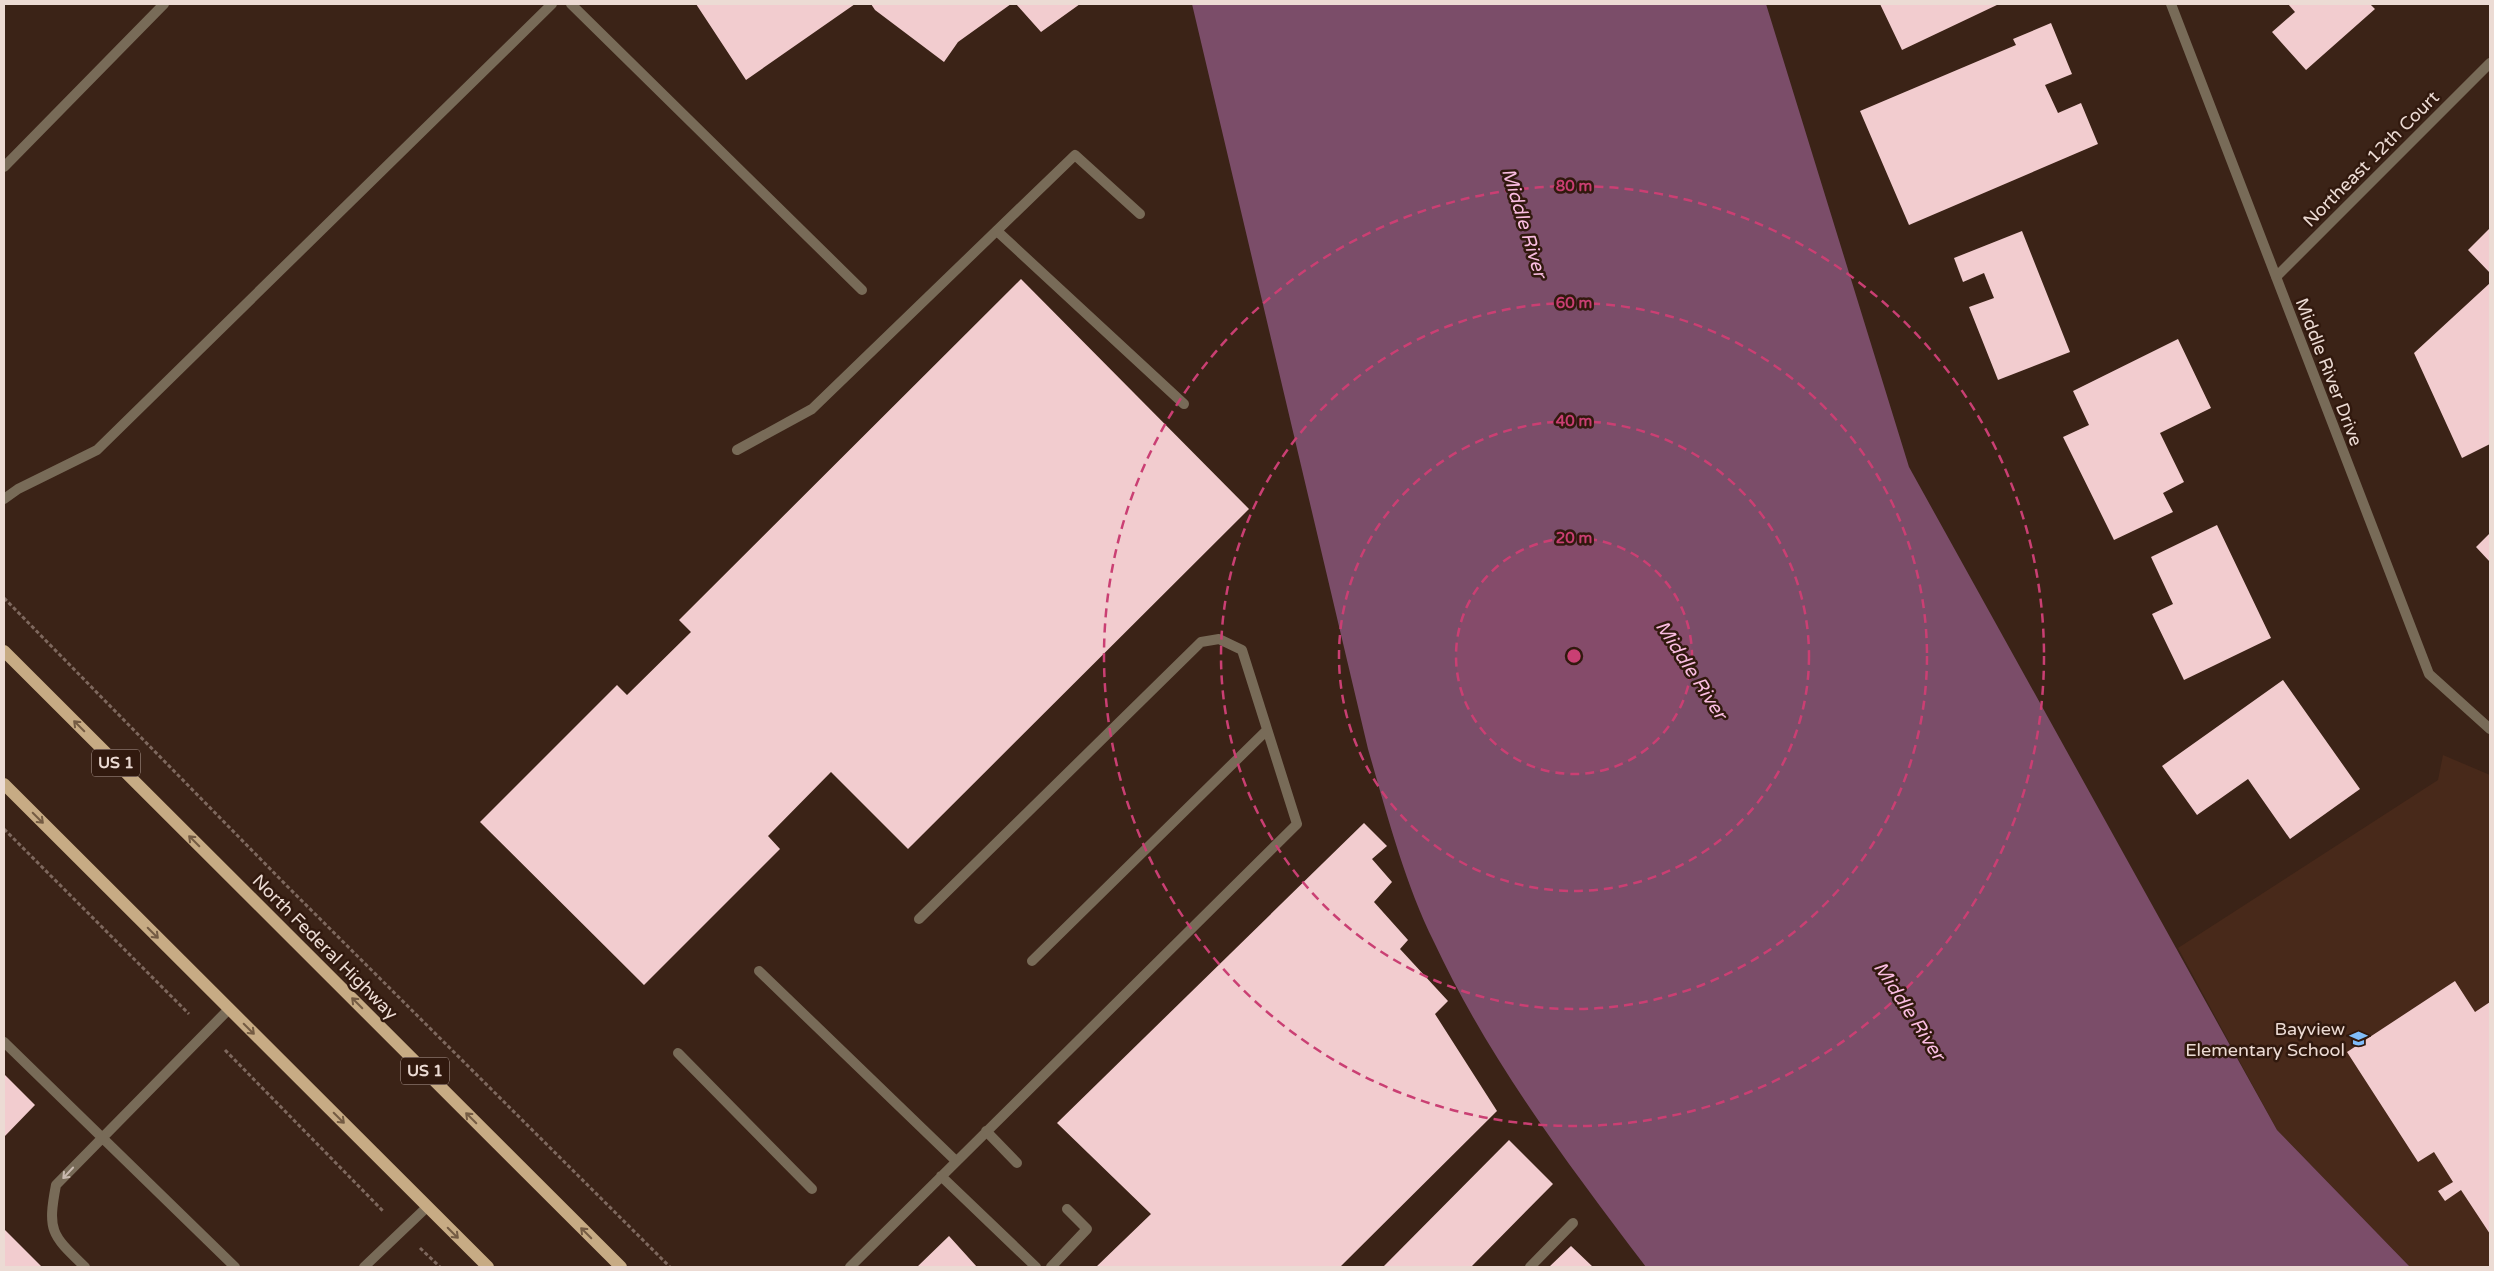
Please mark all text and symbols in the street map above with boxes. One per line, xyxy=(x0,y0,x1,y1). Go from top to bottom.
street label: Northeast 12th Court xyxy=(2298,86,2444,232)
water label: Middle River xyxy=(1497,165,1552,283)
text: 80 m xyxy=(1556,177,1592,195)
text: 60 m xyxy=(1556,294,1592,312)
street label: Middle River Drive xyxy=(2291,295,2367,449)
text: 40 m xyxy=(1556,412,1592,430)
text: 20 m xyxy=(1556,529,1592,547)
water label: Middle River xyxy=(1651,616,1733,726)
centre of rings xyxy=(1565,647,1583,665)
one-way arrow xyxy=(73,720,85,732)
road number: US 1 xyxy=(92,750,140,776)
one-way arrow xyxy=(32,812,44,824)
one-way arrow xyxy=(188,834,200,847)
street label: North Federal Highway xyxy=(248,870,402,1024)
one-way arrow xyxy=(147,927,159,939)
water label: Middle River xyxy=(1869,957,1951,1067)
one-way arrow xyxy=(350,997,363,1009)
place label: Bayview Elementary School xyxy=(2185,1018,2345,1061)
one-way arrow xyxy=(243,1022,255,1035)
school or university icon: Bayview Elementary School xyxy=(2349,1029,2369,1049)
road number: US 1 xyxy=(401,1058,449,1084)
one-way arrow xyxy=(332,1112,345,1124)
one-way arrow xyxy=(465,1112,478,1124)
one-way arrow xyxy=(62,1166,74,1179)
one-way arrow xyxy=(447,1227,460,1239)
one-way arrow xyxy=(580,1227,593,1239)

